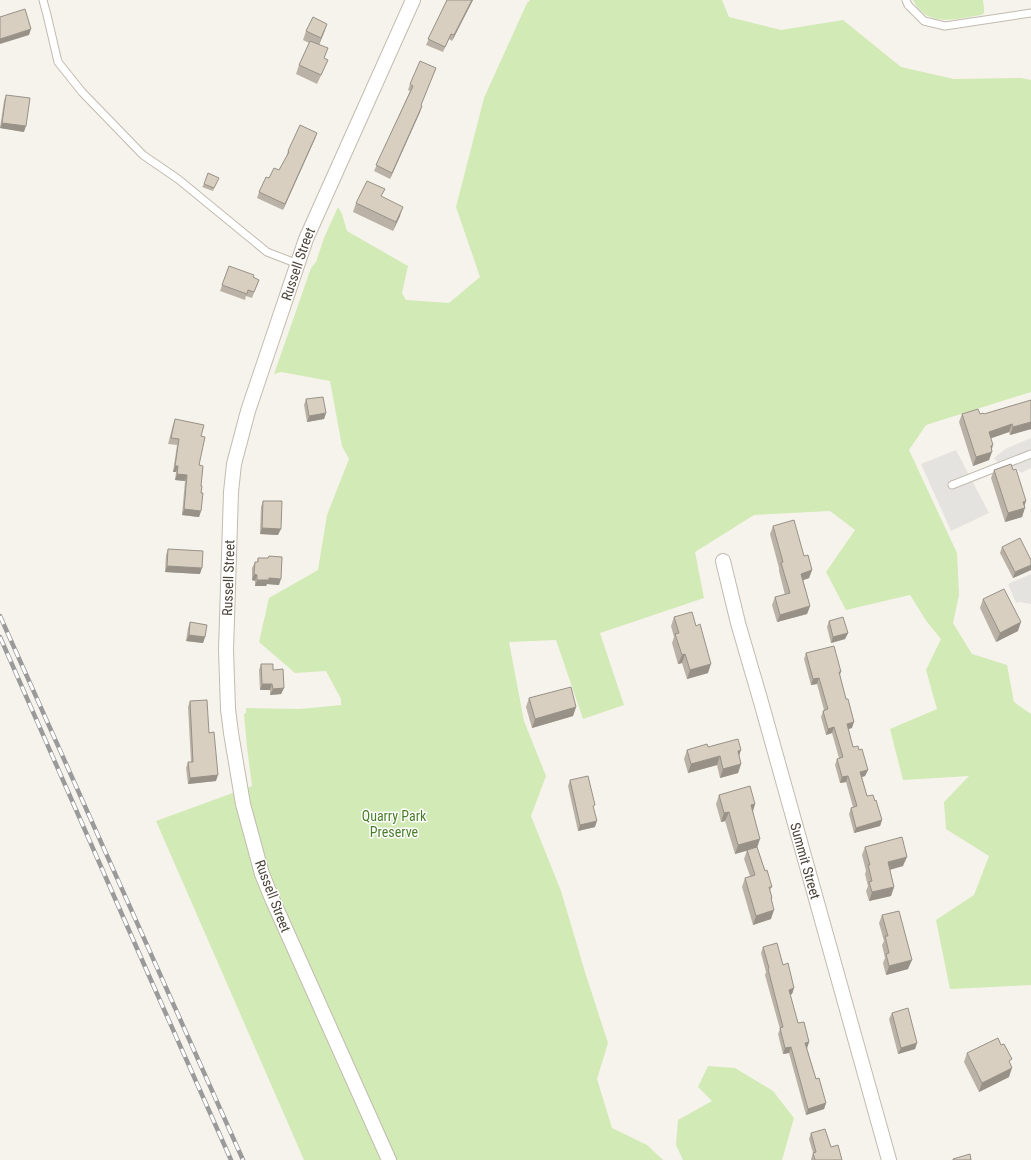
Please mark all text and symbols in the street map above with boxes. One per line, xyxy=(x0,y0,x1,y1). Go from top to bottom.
street label: Russell Street xyxy=(278,225,318,302)
street label: Russell Street xyxy=(219,539,237,616)
park label: Quarry Park Preserve xyxy=(362,808,427,840)
street label: Summit Street xyxy=(787,821,824,901)
street label: Russell Street xyxy=(252,858,294,934)

